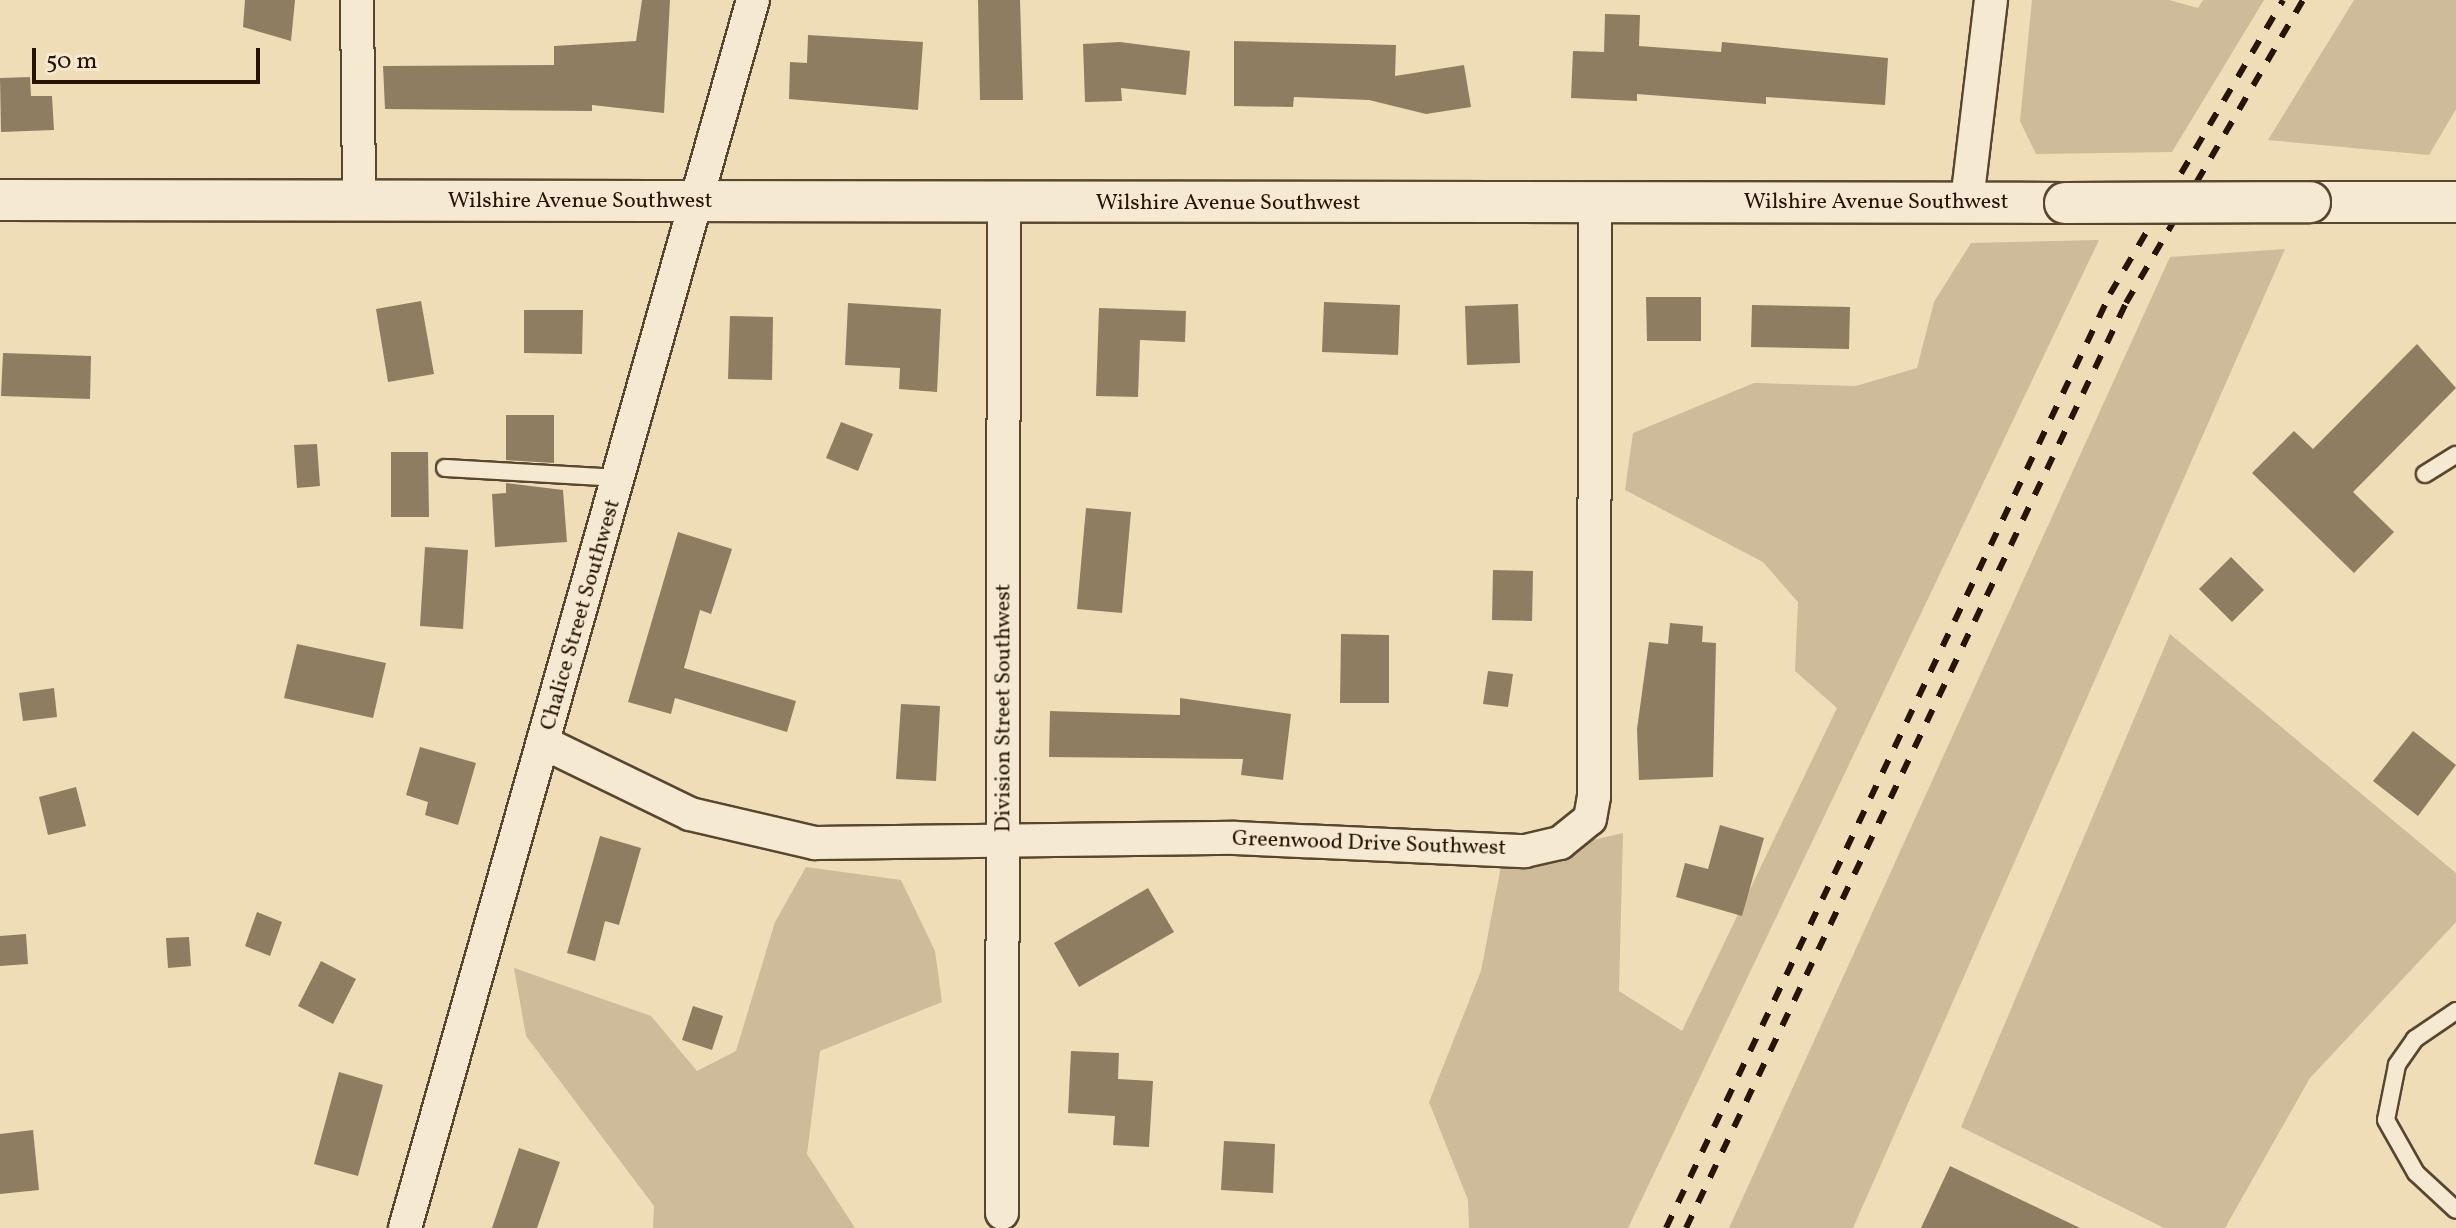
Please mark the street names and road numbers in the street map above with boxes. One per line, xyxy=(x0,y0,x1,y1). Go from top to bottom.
street label: Wilshire Avenue Southwest xyxy=(448,189,712,215)
street label: Wilshire Avenue Southwest xyxy=(1744,190,2008,216)
street label: Wilshire Avenue Southwest xyxy=(1096,191,1360,217)
street label: Chalice Street Southwest xyxy=(535,497,627,733)
street label: Division Street Southwest xyxy=(991,584,1017,832)
street label: Greenwood Drive Southwest xyxy=(1232,826,1506,862)

